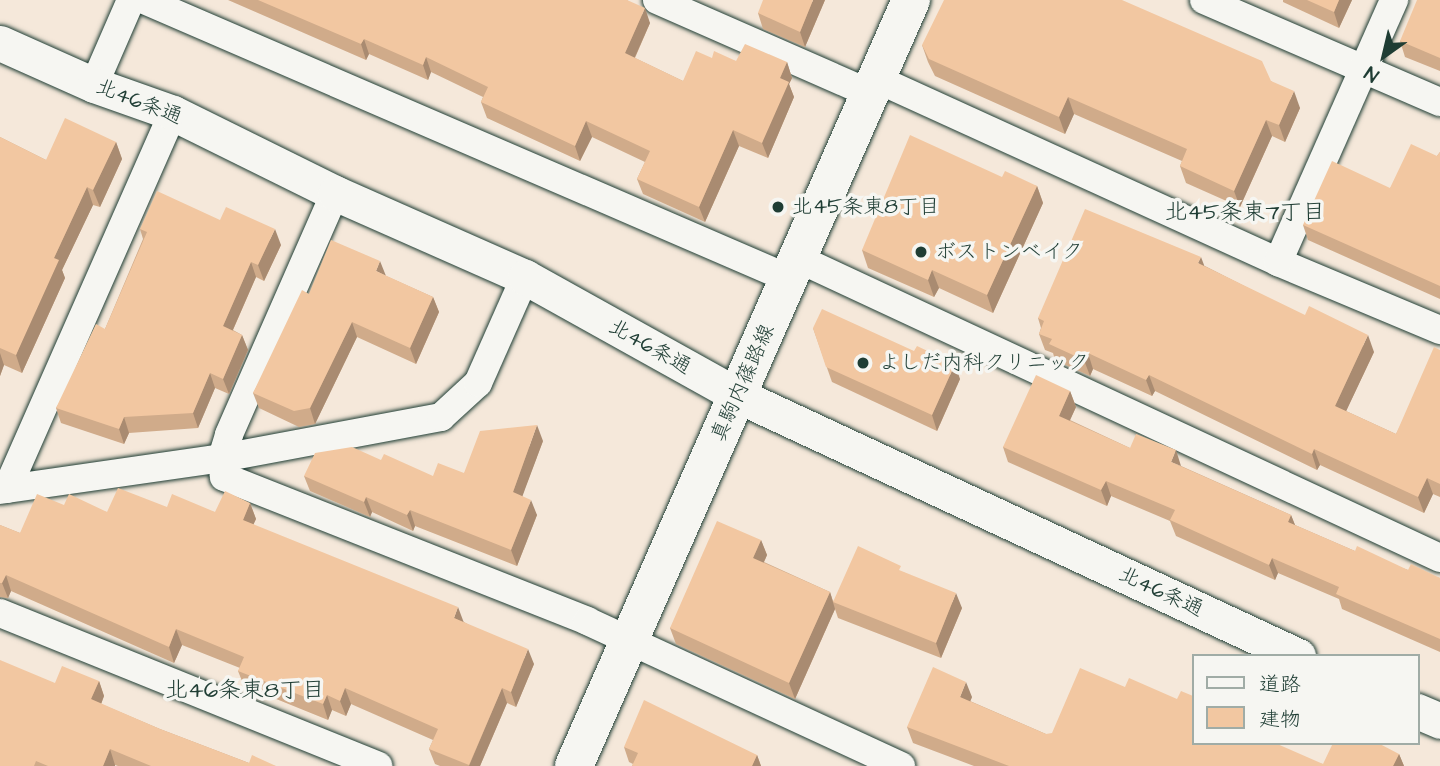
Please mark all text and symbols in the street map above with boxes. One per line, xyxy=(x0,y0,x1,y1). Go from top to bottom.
north arrow xyxy=(1349,21,1419,91)
text: N xyxy=(1359,59,1384,88)
street label: 北46条通 xyxy=(92,74,186,130)
place label: 北45条東8丁目 xyxy=(792,194,940,220)
district label: 北45条東7丁目 xyxy=(1164,198,1326,226)
marker: 北45条東8丁目 xyxy=(770,199,786,215)
place label: ボストンベイク xyxy=(935,239,1082,265)
marker: ボストンベイク xyxy=(913,244,929,260)
street label: 北46条通 xyxy=(604,314,696,380)
street label: 真駒内篠路線 xyxy=(706,320,780,446)
place label: よしだ内科クリニック xyxy=(879,350,1089,376)
marker: よしだ内科クリニック xyxy=(853,353,873,373)
street label: 北46条通 xyxy=(1115,561,1207,623)
legend xyxy=(1192,654,1419,745)
text: 道路 xyxy=(1259,670,1301,699)
district label: 北46条東8丁目 xyxy=(165,676,325,704)
text: 建物 xyxy=(1259,705,1301,734)

